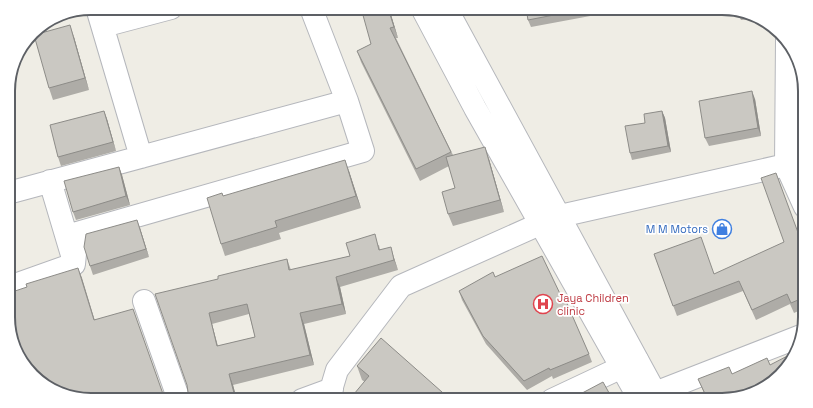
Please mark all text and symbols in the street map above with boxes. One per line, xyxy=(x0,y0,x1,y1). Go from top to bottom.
shop icon: M M Motors xyxy=(711,218,733,240)
place label: M M Motors xyxy=(646,222,708,236)
place label: Jaya Children clinic xyxy=(557,291,629,318)
hospital icon: Jaya Children clinic xyxy=(532,293,554,315)

